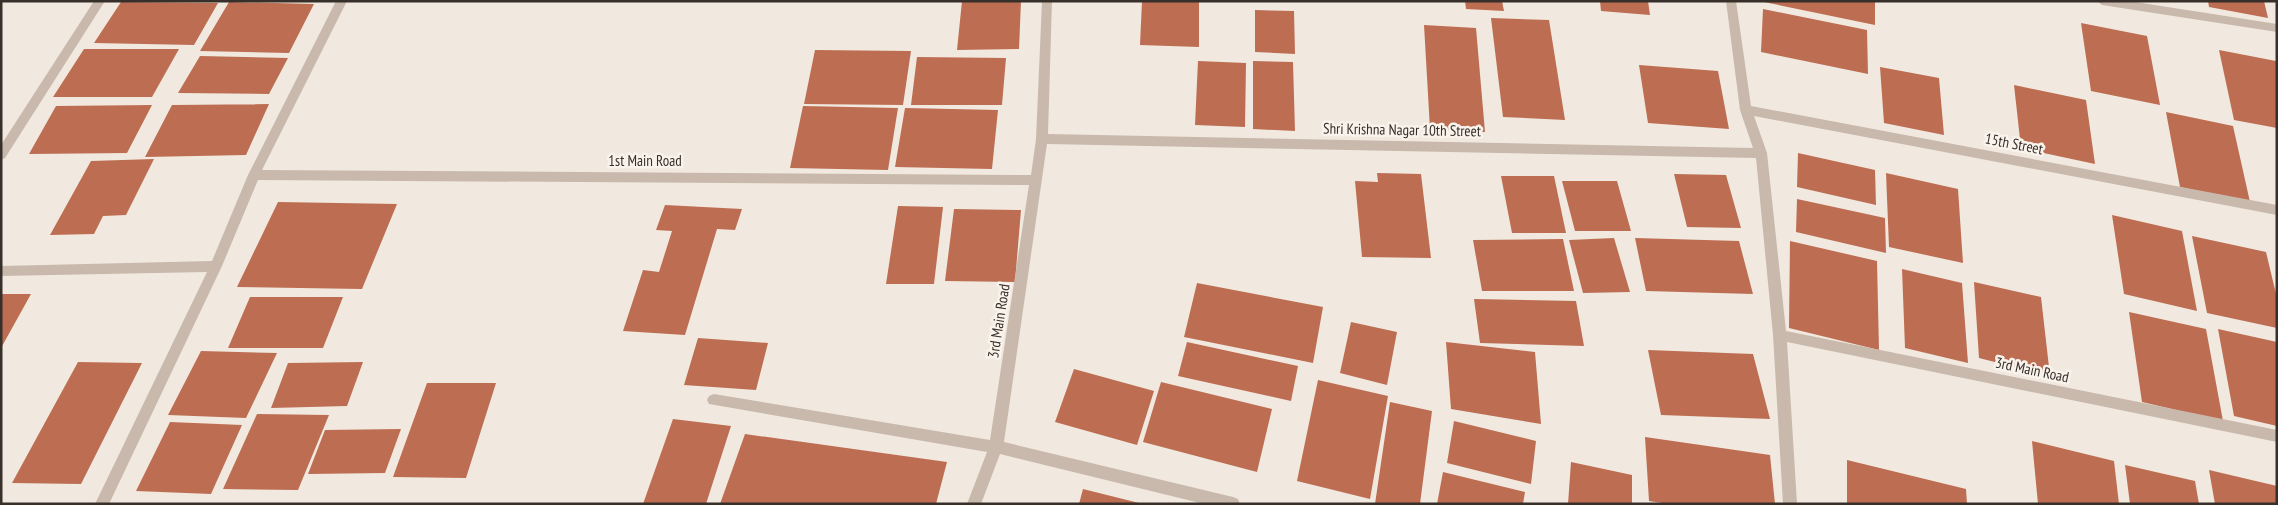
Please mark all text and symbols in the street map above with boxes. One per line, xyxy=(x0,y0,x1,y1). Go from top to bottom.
street label: Shri Krishna Nagar 10th Street xyxy=(1323,119,1481,140)
street label: 15th Street xyxy=(1984,129,2045,158)
street label: 1st Main Road xyxy=(608,151,682,170)
street label: 3rd Main Road xyxy=(983,283,1014,359)
street label: 3rd Main Road xyxy=(1994,352,2071,387)

